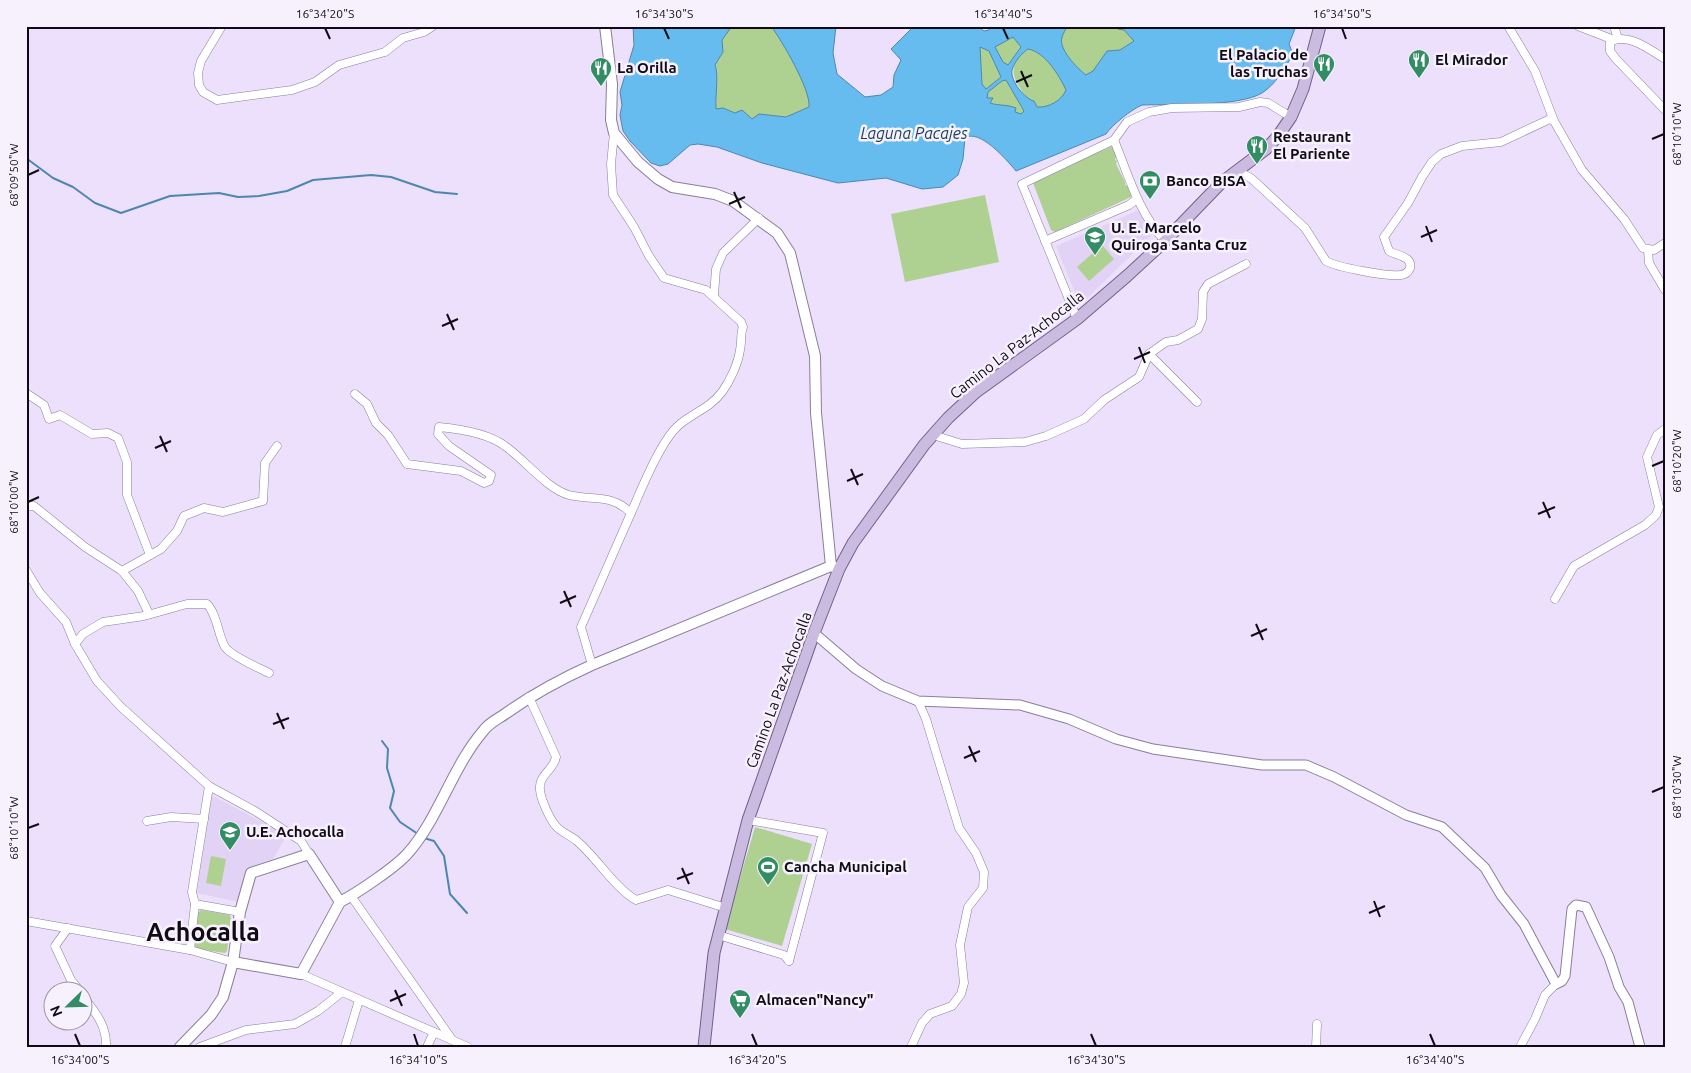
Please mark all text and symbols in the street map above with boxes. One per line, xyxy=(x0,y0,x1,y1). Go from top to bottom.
text: 16°34'20"S xyxy=(296,7,354,20)
text: 16°34'30"S xyxy=(635,7,693,20)
text: 16°34'40"S xyxy=(974,7,1032,20)
text: 16°34'50"S xyxy=(1313,7,1371,20)
place label: El Palacio de las Truchas xyxy=(1219,46,1308,80)
restaurant icon: El Mirador xyxy=(1407,48,1431,79)
place label: El Mirador xyxy=(1435,51,1509,68)
restaurant icon: El Palacio de las Truchas xyxy=(1312,52,1336,83)
restaurant icon: La Orilla xyxy=(589,56,613,87)
place label: La Orilla xyxy=(617,59,677,76)
text: 68°10'10"W xyxy=(1670,102,1683,166)
water label: Laguna Pacajes xyxy=(860,124,968,142)
place label: Restaurant El Pariente xyxy=(1273,128,1351,162)
restaurant icon: Restaurant El Pariente xyxy=(1245,134,1269,165)
text: 68°09'50"W xyxy=(7,143,20,207)
bank icon: Banco BISA xyxy=(1138,169,1162,200)
place label: Banco BISA xyxy=(1166,172,1247,189)
place label: U. E. Marcelo Quiroga Santa Cruz xyxy=(1111,219,1247,253)
school or university icon: U. E. Marcelo Quiroga Santa Cruz xyxy=(1083,225,1107,256)
street label: Camino La Paz-Achocalla xyxy=(946,287,1087,402)
text: 68°10'20"W xyxy=(1670,429,1683,493)
text: 68°10'00"W xyxy=(7,470,20,534)
street label: Camino La Paz-Achocalla xyxy=(742,609,815,770)
text: 68°10'30"W xyxy=(1670,755,1683,819)
text: 68°10'10"W xyxy=(7,796,20,860)
school or university icon: U.E. Achocalla xyxy=(218,820,242,851)
place label: U.E. Achocalla xyxy=(246,823,344,840)
sports icon: Cancha Municipal xyxy=(756,855,780,886)
place label: Cancha Municipal xyxy=(784,858,907,875)
district label: Achocalla xyxy=(146,918,260,946)
north arrow xyxy=(42,980,92,1030)
supermarket icon: Almacen"Nancy" xyxy=(728,988,752,1019)
place label: Almacen"Nancy" xyxy=(756,991,873,1008)
text: N xyxy=(47,1003,65,1019)
text: 16°34'00"S xyxy=(51,1053,109,1066)
text: 16°34'10"S xyxy=(389,1053,447,1066)
text: 16°34'20"S xyxy=(728,1053,786,1066)
text: 16°34'30"S xyxy=(1067,1053,1125,1066)
text: 16°34'40"S xyxy=(1406,1053,1464,1066)

